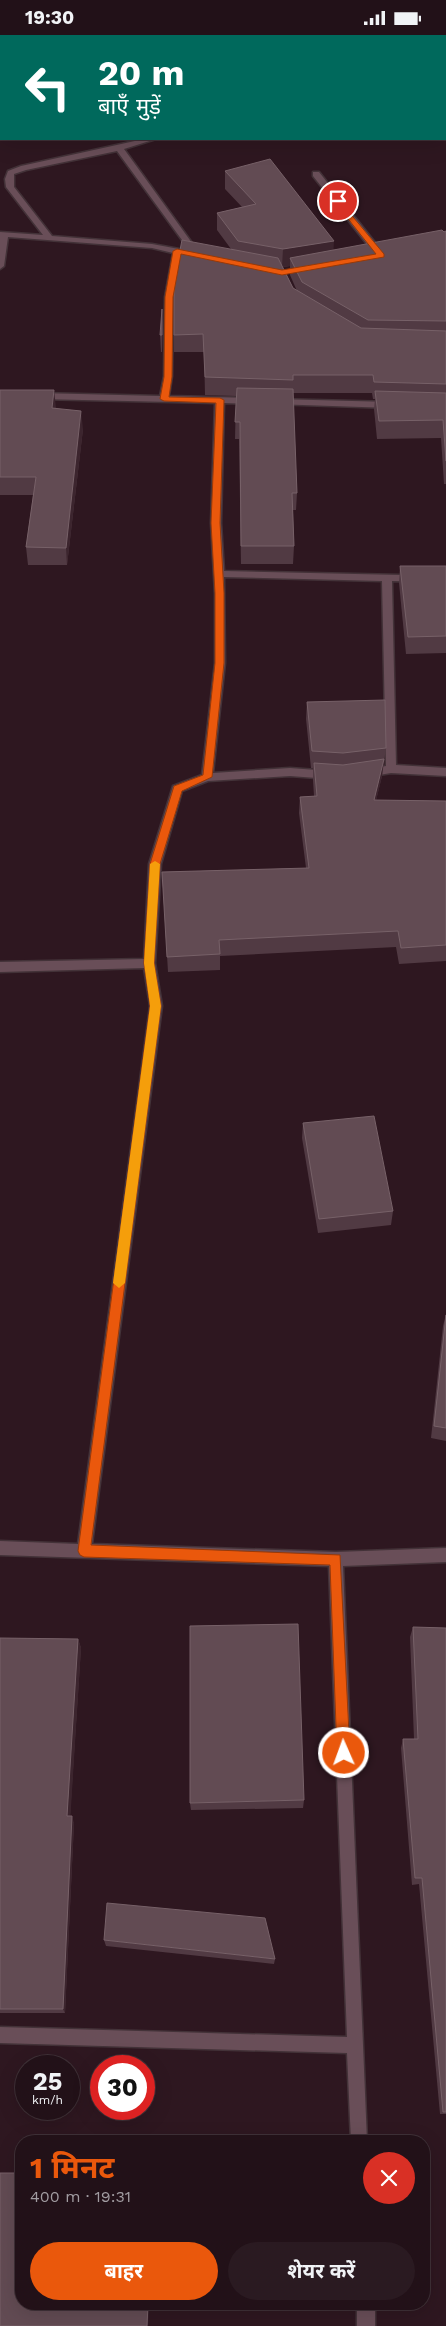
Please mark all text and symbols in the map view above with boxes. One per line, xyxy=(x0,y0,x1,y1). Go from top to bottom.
text: 19:30 xyxy=(25,6,74,29)
text: 20 m xyxy=(98,52,184,94)
icon: left xyxy=(15,55,80,120)
text: बाएँ मुड़ें xyxy=(98,94,161,119)
pin xyxy=(317,180,359,222)
icon: arrive xyxy=(324,187,352,215)
position arrow xyxy=(317,1726,369,1778)
speed limit sign: 30 xyxy=(90,2055,155,2120)
text: 25 xyxy=(33,2067,62,2096)
text: km/h xyxy=(32,2093,63,2107)
text: 1 मिनट xyxy=(30,2150,114,2185)
button: close xyxy=(363,2152,415,2204)
text: 400 m · 19:31 xyxy=(30,2187,131,2206)
button: बाहर xyxy=(30,2242,218,2300)
button: शेयर करें xyxy=(228,2242,415,2300)

